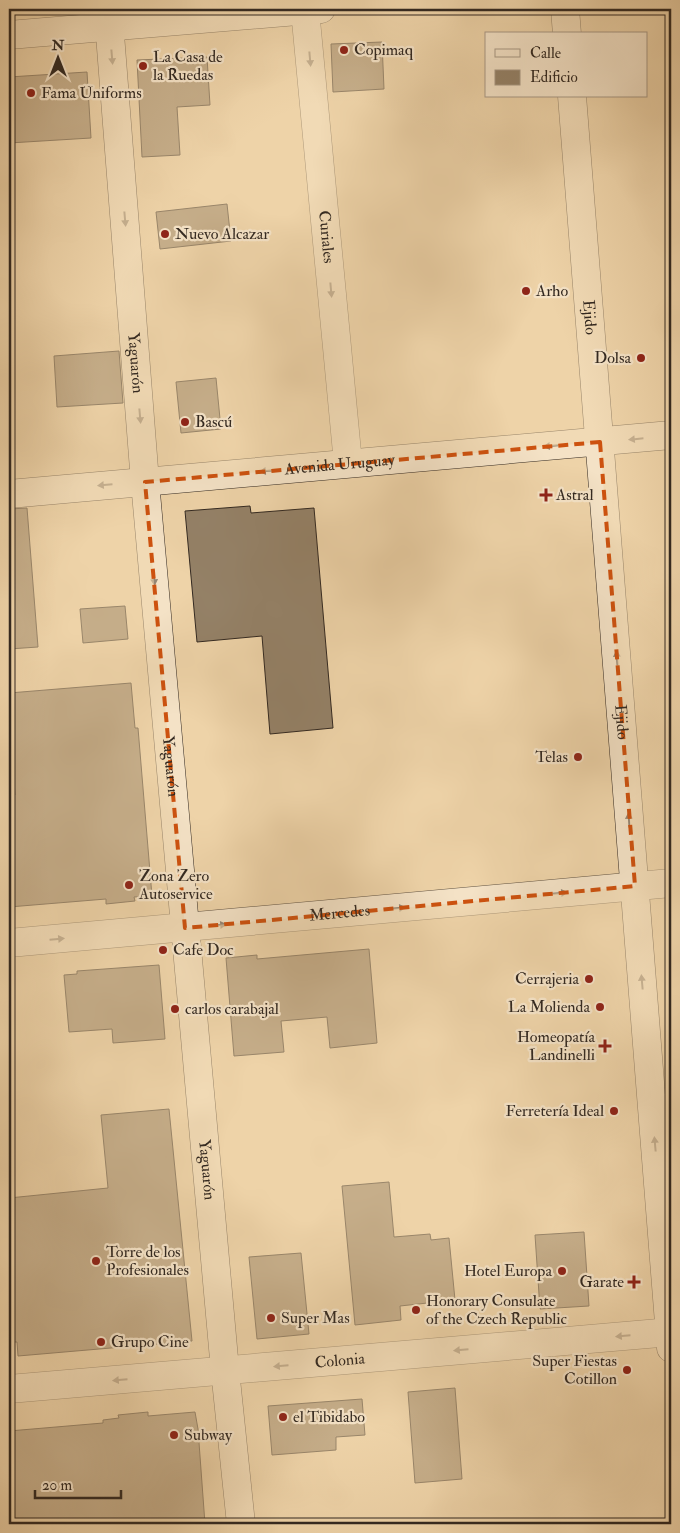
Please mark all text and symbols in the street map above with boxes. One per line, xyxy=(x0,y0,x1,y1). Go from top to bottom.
north arrow xyxy=(32,32,82,82)
legend xyxy=(485,32,648,98)
text: N xyxy=(51,37,65,54)
place label: Copimaq xyxy=(354,40,414,61)
marker: Copimaq xyxy=(338,44,350,56)
text: Calle xyxy=(530,44,561,63)
place label: La Casa de la Ruedas xyxy=(153,47,223,85)
one-way arrow xyxy=(108,50,116,66)
one-way arrow xyxy=(306,51,314,67)
marker: La Casa de la Ruedas xyxy=(137,60,149,72)
text: Edificio xyxy=(530,68,578,87)
place label: Fama Uniforms xyxy=(41,83,142,103)
marker: Fama Uniforms xyxy=(25,87,37,99)
street label: Curiales xyxy=(314,210,339,264)
one-way arrow xyxy=(121,212,129,228)
place label: Nuevo Alcazar xyxy=(175,224,269,244)
marker: Nuevo Alcazar xyxy=(159,228,171,240)
place label: Arho xyxy=(535,281,568,301)
one-way arrow xyxy=(328,282,336,298)
marker: Arho xyxy=(520,285,532,297)
street label: Ejido xyxy=(578,299,601,336)
street label: Yaguarón xyxy=(123,332,148,394)
place label: Dolsa xyxy=(594,348,631,368)
marker: Dolsa xyxy=(635,352,647,364)
one-way arrow xyxy=(136,408,144,424)
place label: Bascú xyxy=(195,412,232,432)
marker: Bascú xyxy=(179,416,191,428)
one-way arrow xyxy=(627,435,643,443)
one-way arrow xyxy=(543,443,559,451)
street label: Avenida Uruguay xyxy=(283,450,397,479)
one-way arrow xyxy=(259,467,275,475)
one-way arrow xyxy=(97,482,113,490)
place label: Astral xyxy=(555,485,593,505)
marker: Astral xyxy=(540,489,552,501)
one-way arrow xyxy=(150,570,158,586)
one-way arrow xyxy=(612,650,620,666)
street label: Ejido xyxy=(610,704,633,741)
street label: Yaguarón xyxy=(158,735,183,798)
place label: Telas xyxy=(535,747,568,767)
marker: Telas xyxy=(572,751,584,763)
one-way arrow xyxy=(625,812,633,828)
place label: Zona Zero Autoservice xyxy=(138,866,213,904)
marker: Zona Zero Autoservice xyxy=(123,879,135,891)
one-way arrow xyxy=(552,889,568,897)
street label: Mercedes xyxy=(308,900,371,926)
one-way arrow xyxy=(391,904,407,912)
one-way arrow xyxy=(211,920,227,928)
one-way arrow xyxy=(50,935,66,943)
place label: Cafe Doc xyxy=(173,940,234,960)
marker: Cafe Doc xyxy=(157,944,169,956)
place label: Cerrajeria xyxy=(515,969,579,989)
marker: Cerrajeria xyxy=(583,973,595,985)
one-way arrow xyxy=(638,974,646,990)
place label: La Molienda xyxy=(508,997,590,1017)
place label: carlos carabajal xyxy=(185,999,279,1019)
marker: La Molienda xyxy=(594,1001,606,1013)
marker: carlos carabajal xyxy=(169,1003,181,1015)
place label: Homeopatía Landinelli xyxy=(517,1027,595,1065)
marker: Homeopatía Landinelli xyxy=(599,1040,611,1052)
place label: Ferretería Ideal xyxy=(506,1101,604,1121)
marker: Ferretería Ideal xyxy=(608,1105,620,1117)
one-way arrow xyxy=(651,1136,659,1152)
street label: Yaguarón xyxy=(194,1139,220,1201)
place label: Torre de los Profesionales xyxy=(106,1242,189,1280)
marker: Torre de los Profesionales xyxy=(90,1255,102,1267)
place label: Hotel Europa xyxy=(464,1261,552,1282)
marker: Hotel Europa xyxy=(556,1265,568,1277)
place label: Garate xyxy=(580,1272,624,1292)
marker: Garate xyxy=(628,1276,640,1288)
place label: Honorary Consulate of the Czech Republic xyxy=(426,1291,568,1330)
marker: Honorary Consulate of the Czech Republic xyxy=(410,1304,422,1316)
place label: Super Mas xyxy=(281,1308,350,1329)
marker: Super Mas xyxy=(265,1312,277,1324)
place label: Grupo Cine xyxy=(111,1332,189,1353)
one-way arrow xyxy=(614,1333,630,1341)
marker: Grupo Cine xyxy=(95,1336,107,1348)
one-way arrow xyxy=(452,1347,468,1355)
street label: Colonia xyxy=(314,1348,366,1373)
place label: Super Fiestas Cotillon xyxy=(532,1351,617,1389)
one-way arrow xyxy=(273,1362,289,1370)
marker: Super Fiestas Cotillon xyxy=(621,1364,633,1376)
one-way arrow xyxy=(111,1376,127,1384)
place label: el Tibidabo xyxy=(293,1407,365,1427)
marker: el Tibidabo xyxy=(277,1411,289,1423)
place label: Subway xyxy=(184,1425,233,1445)
marker: Subway xyxy=(168,1429,180,1441)
scale bar xyxy=(35,1468,121,1500)
text: 20 m xyxy=(42,1476,72,1495)

